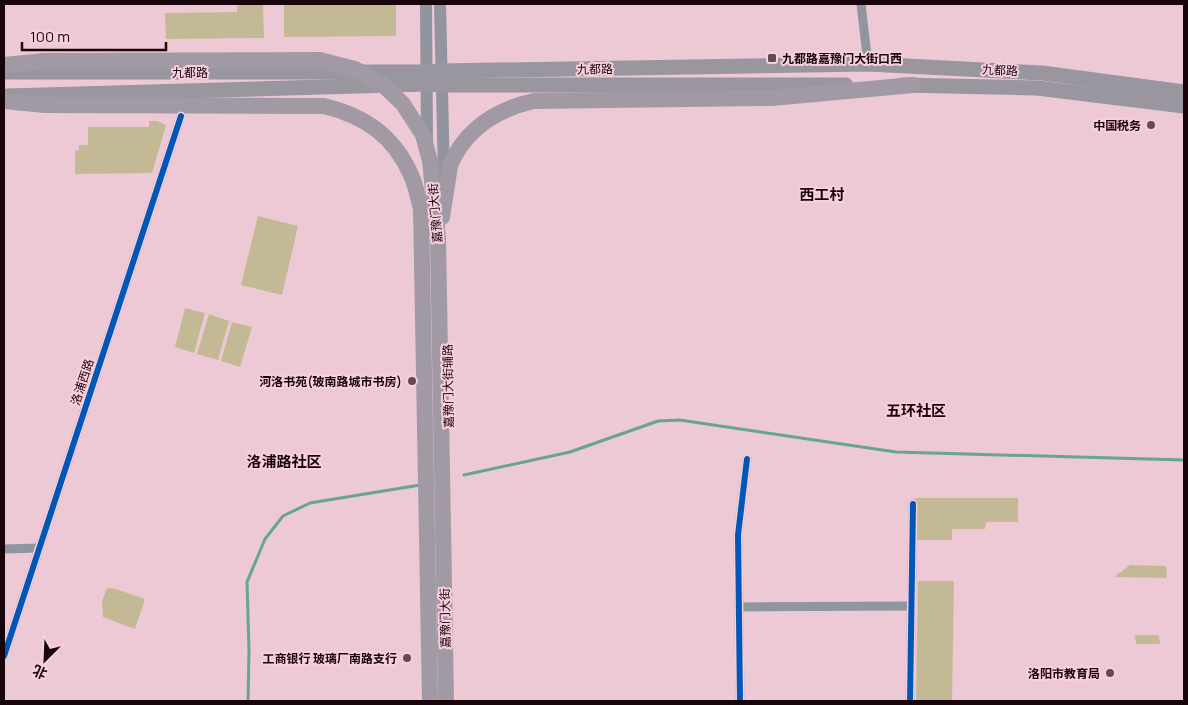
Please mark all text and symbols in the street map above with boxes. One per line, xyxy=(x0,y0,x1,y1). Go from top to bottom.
scale bar xyxy=(22,20,166,52)
text: 100 m xyxy=(30,26,70,47)
place label: 九都路嘉豫门大街口西 xyxy=(782,50,902,67)
marker: 九都路嘉豫门大街口西 xyxy=(766,52,778,64)
street label: 九都路 xyxy=(577,60,613,78)
street label: 九都路 xyxy=(982,61,1018,79)
street label: 九都路 xyxy=(172,64,208,81)
place label: 中国税务 xyxy=(1093,117,1141,134)
marker: 中国税务 xyxy=(1145,119,1157,131)
street label: 嘉豫门大街 xyxy=(424,182,446,244)
district label: 西工村 xyxy=(799,184,845,205)
street label: 嘉豫门大街辅路 xyxy=(439,344,457,428)
street label: 洛浦西路 xyxy=(66,357,98,407)
place label: 河洛书苑(玻南路城市书房) xyxy=(259,373,402,390)
marker: 河洛书苑(玻南路城市书房) xyxy=(406,375,418,387)
district label: 五环社区 xyxy=(886,400,946,421)
district label: 洛浦路社区 xyxy=(246,451,322,472)
street label: 嘉豫门大街 xyxy=(436,588,454,648)
north arrow xyxy=(20,635,70,685)
place label: 工商银行 玻璃厂南路支行 xyxy=(263,650,397,667)
marker: 工商银行 玻璃厂南路支行 xyxy=(401,652,413,664)
text: 北 xyxy=(29,661,50,684)
place label: 洛阳市教育局 xyxy=(1028,665,1100,682)
marker: 洛阳市教育局 xyxy=(1104,667,1116,679)

